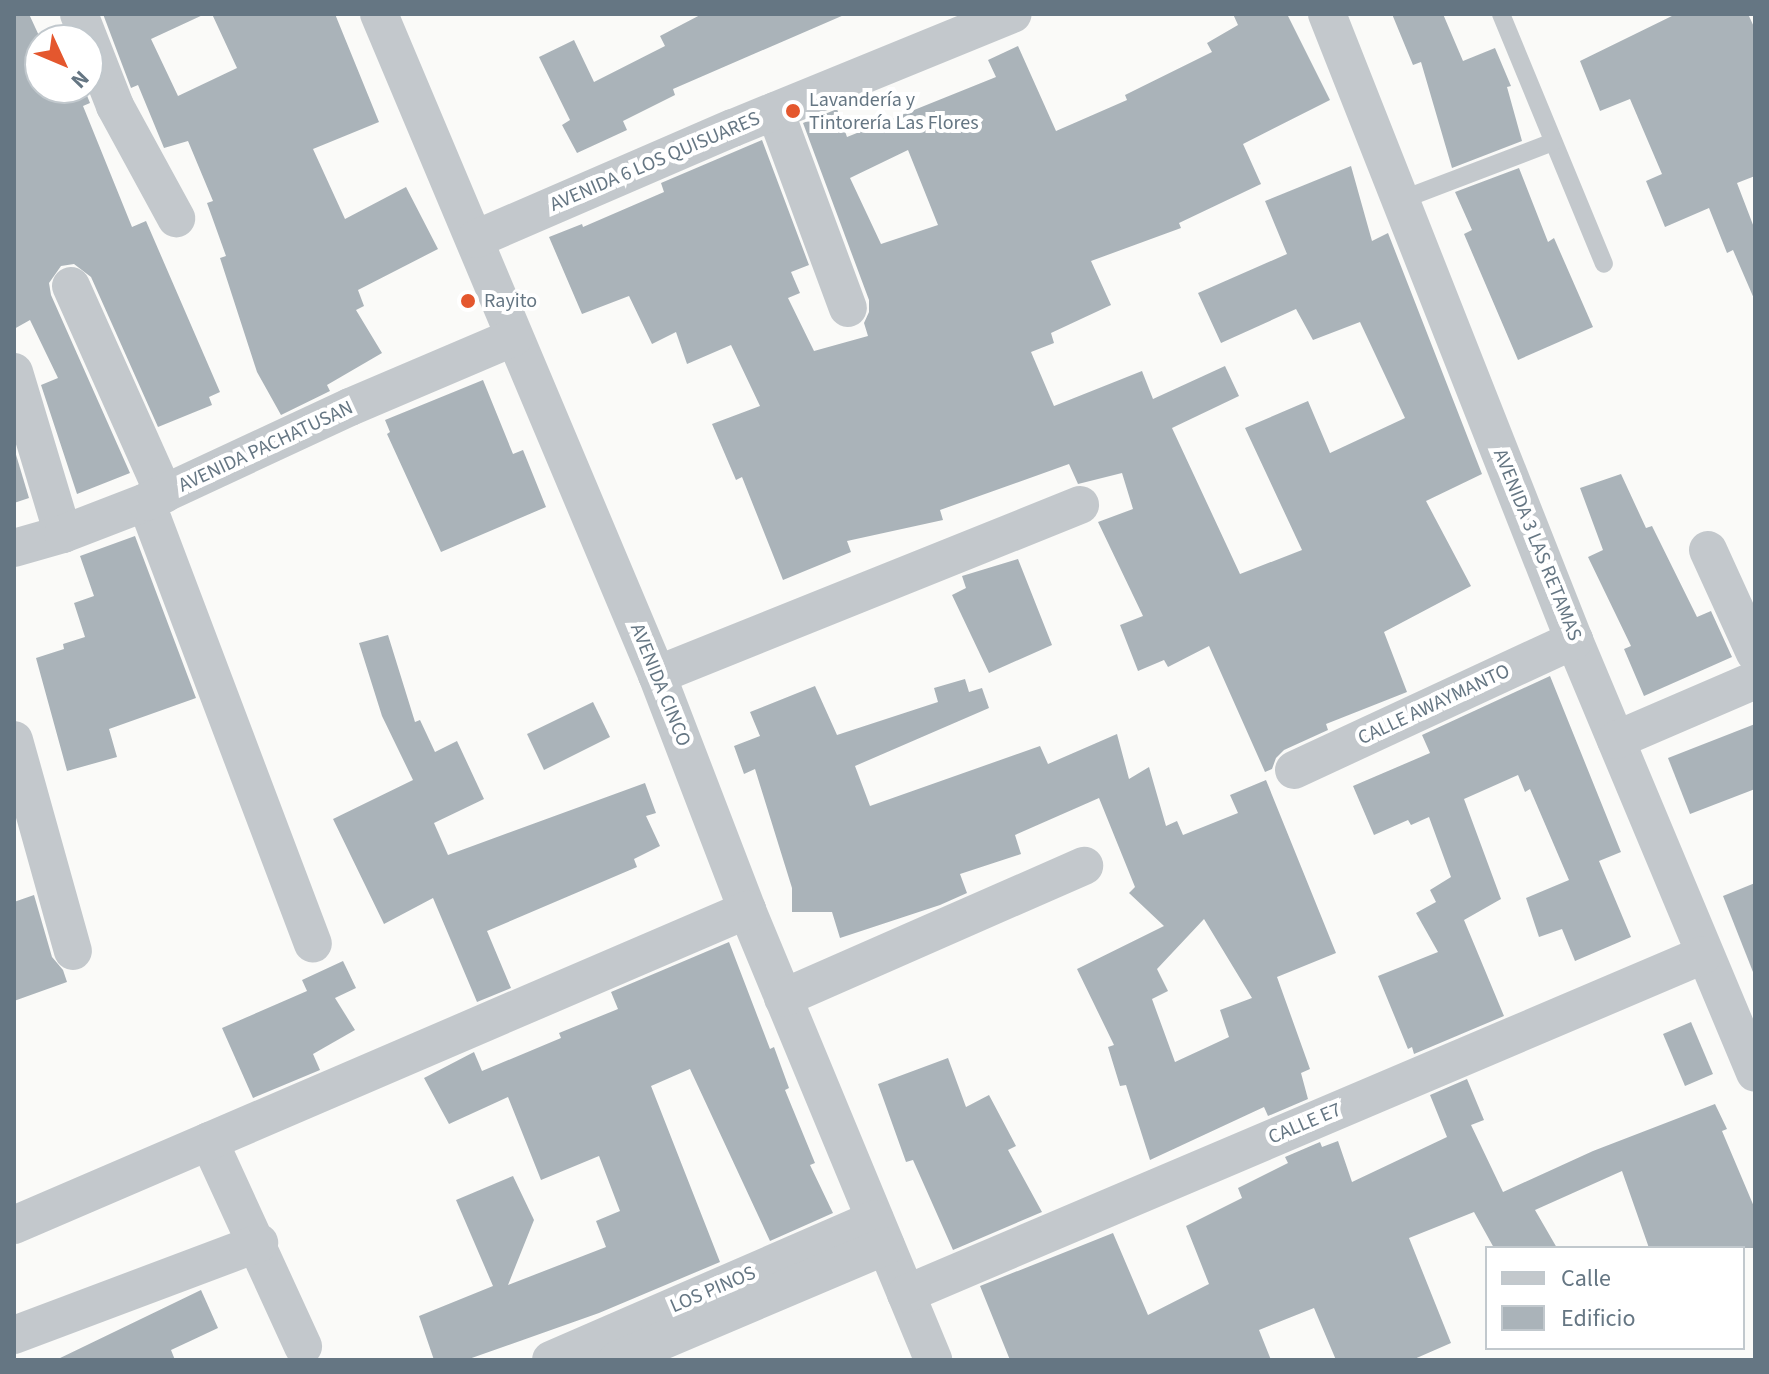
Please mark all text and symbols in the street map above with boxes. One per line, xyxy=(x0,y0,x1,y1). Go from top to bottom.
north arrow xyxy=(24,24,104,104)
text: N xyxy=(63,63,96,96)
place label: Lavandería y Tintorería Las Flores xyxy=(809,88,979,135)
marker: Lavandería y Tintorería Las Flores xyxy=(784,102,802,120)
street label: AVENIDA 6 LOS QUISUARES xyxy=(546,107,764,217)
place label: Rayito xyxy=(484,289,537,313)
marker: Rayito xyxy=(459,292,477,310)
street label: AVENIDA PACHATUSAN xyxy=(175,396,357,498)
street label: AVENIDA 3 LAS RETAMAS xyxy=(1488,446,1586,644)
street label: AVENIDA CINCO xyxy=(624,620,696,750)
street label: CALLE AWAYMANTO xyxy=(1354,659,1514,751)
street label: CALLE E7 xyxy=(1265,1098,1345,1150)
legend xyxy=(1485,1246,1745,1350)
street label: LOS PINOS xyxy=(667,1261,759,1319)
text: Calle xyxy=(1561,1261,1611,1296)
text: Edificio xyxy=(1561,1301,1635,1336)

